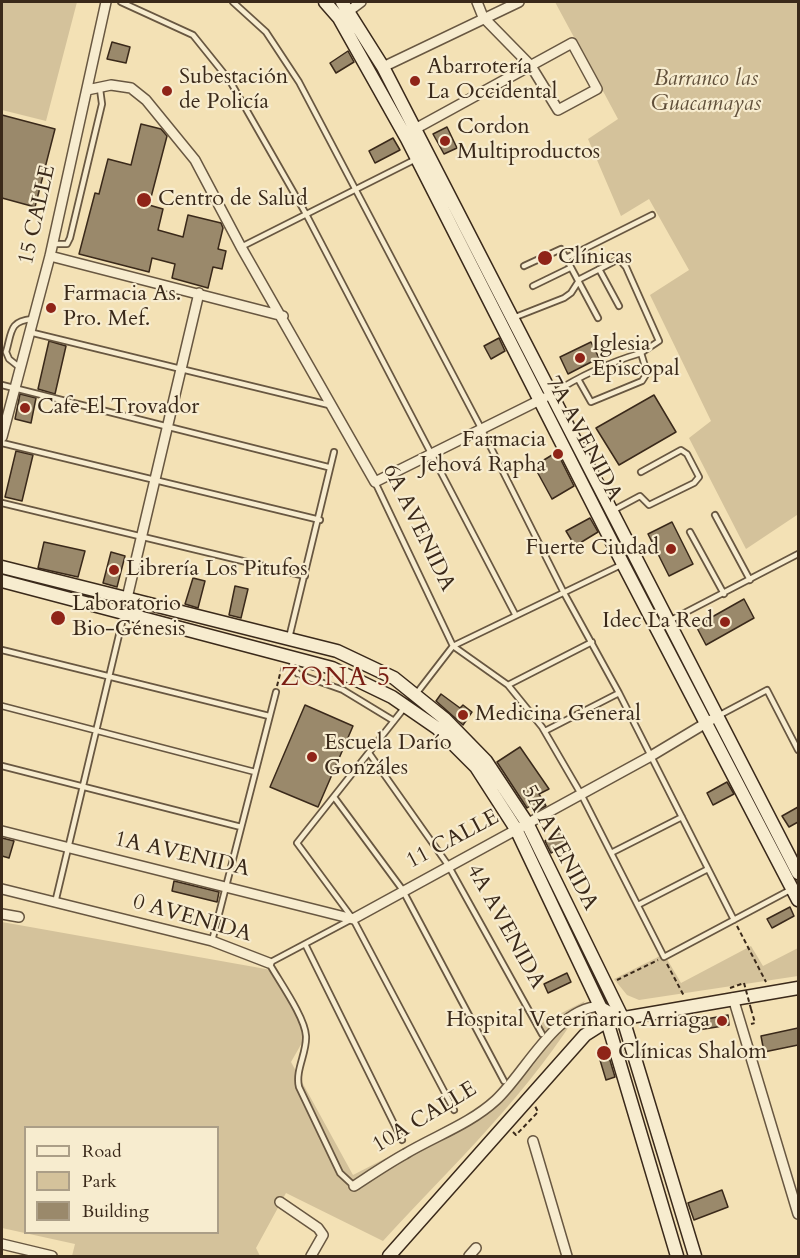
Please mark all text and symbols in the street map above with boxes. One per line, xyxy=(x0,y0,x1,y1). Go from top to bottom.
place label: Abarrotería La Occidental xyxy=(427,55,557,106)
place label: Subestación de Policía xyxy=(179,65,288,116)
park label: Barranco las Guacamayas xyxy=(651,67,761,118)
marker: Abarrotería La Occidental xyxy=(408,74,422,88)
marker: Subestación de Policía xyxy=(160,84,174,98)
place label: Cordon Multiproductos xyxy=(457,115,600,166)
marker: Cordon Multiproductos xyxy=(438,134,452,148)
street label: 15 CALLE xyxy=(14,163,62,267)
place label: Centro de Salud xyxy=(158,187,308,213)
marker: Centro de Salud xyxy=(135,191,153,209)
place label: Clínicas xyxy=(558,245,632,271)
marker: Clínicas xyxy=(536,249,554,267)
place label: Farmacia As. Pro. Mef. xyxy=(63,282,181,334)
marker: Farmacia As. Pro. Mef. xyxy=(44,301,58,315)
place label: Iglesia Episcopal xyxy=(592,332,680,384)
marker: Iglesia Episcopal xyxy=(573,351,587,365)
street label: 7A AVENIDA xyxy=(539,372,627,506)
place label: Cafe El Trovador xyxy=(37,395,199,421)
marker: Cafe El Trovador xyxy=(18,401,32,415)
place label: Farmacia Jehová Rapha xyxy=(420,428,546,480)
marker: Farmacia Jehová Rapha xyxy=(551,447,565,461)
street label: 6A AVENIDA xyxy=(376,460,460,596)
place label: Fuerte Ciudad xyxy=(526,536,659,562)
marker: Fuerte Ciudad xyxy=(664,542,678,556)
place label: Librería Los Pitufos xyxy=(126,557,308,583)
marker: Librería Los Pitufos xyxy=(107,563,121,577)
place label: Laboratorio Bio-Génesis xyxy=(72,592,186,644)
marker: Laboratorio Bio-Génesis xyxy=(49,609,67,627)
place label: Idec La Red xyxy=(602,609,713,635)
marker: Idec La Red xyxy=(718,615,732,629)
district label: ZONA 5 xyxy=(281,663,391,695)
place label: Medicina General xyxy=(475,702,641,728)
marker: Medicina General xyxy=(456,708,470,722)
place label: Escuela Darío Gonzáles xyxy=(324,731,452,782)
marker: Escuela Darío Gonzáles xyxy=(305,750,319,764)
street label: 5A AVENIDA xyxy=(515,781,603,915)
street label: 11 CALLE xyxy=(402,805,504,875)
street label: 1A AVENIDA xyxy=(112,827,252,883)
street label: 4A AVENIDA xyxy=(460,860,550,994)
street label: 0 AVENIDA xyxy=(130,889,254,949)
place label: Hospital Veterinario Arriaga xyxy=(446,1008,710,1034)
marker: Hospital Veterinario Arriaga xyxy=(715,1014,729,1028)
place label: Clínicas Shalom xyxy=(618,1040,767,1066)
marker: Clínicas Shalom xyxy=(595,1044,613,1062)
street label: 10A CALLE xyxy=(368,1077,482,1159)
legend xyxy=(24,1126,219,1234)
text: Road xyxy=(82,1139,122,1164)
text: Park xyxy=(82,1169,117,1194)
text: Building xyxy=(82,1199,149,1224)

